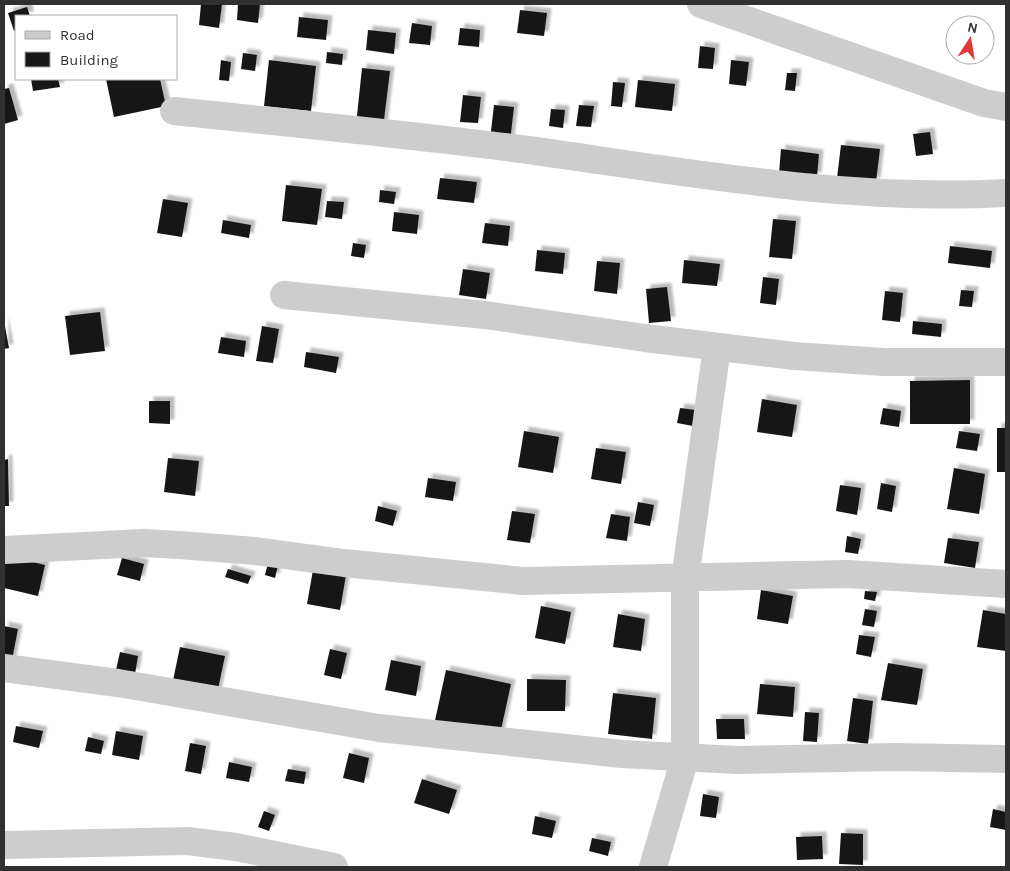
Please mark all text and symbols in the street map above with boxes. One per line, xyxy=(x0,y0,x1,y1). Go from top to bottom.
legend xyxy=(15,15,178,80)
north arrow xyxy=(945,15,995,65)
text: N xyxy=(966,18,979,37)
text: Road xyxy=(60,26,95,44)
text: Building xyxy=(60,51,118,69)

